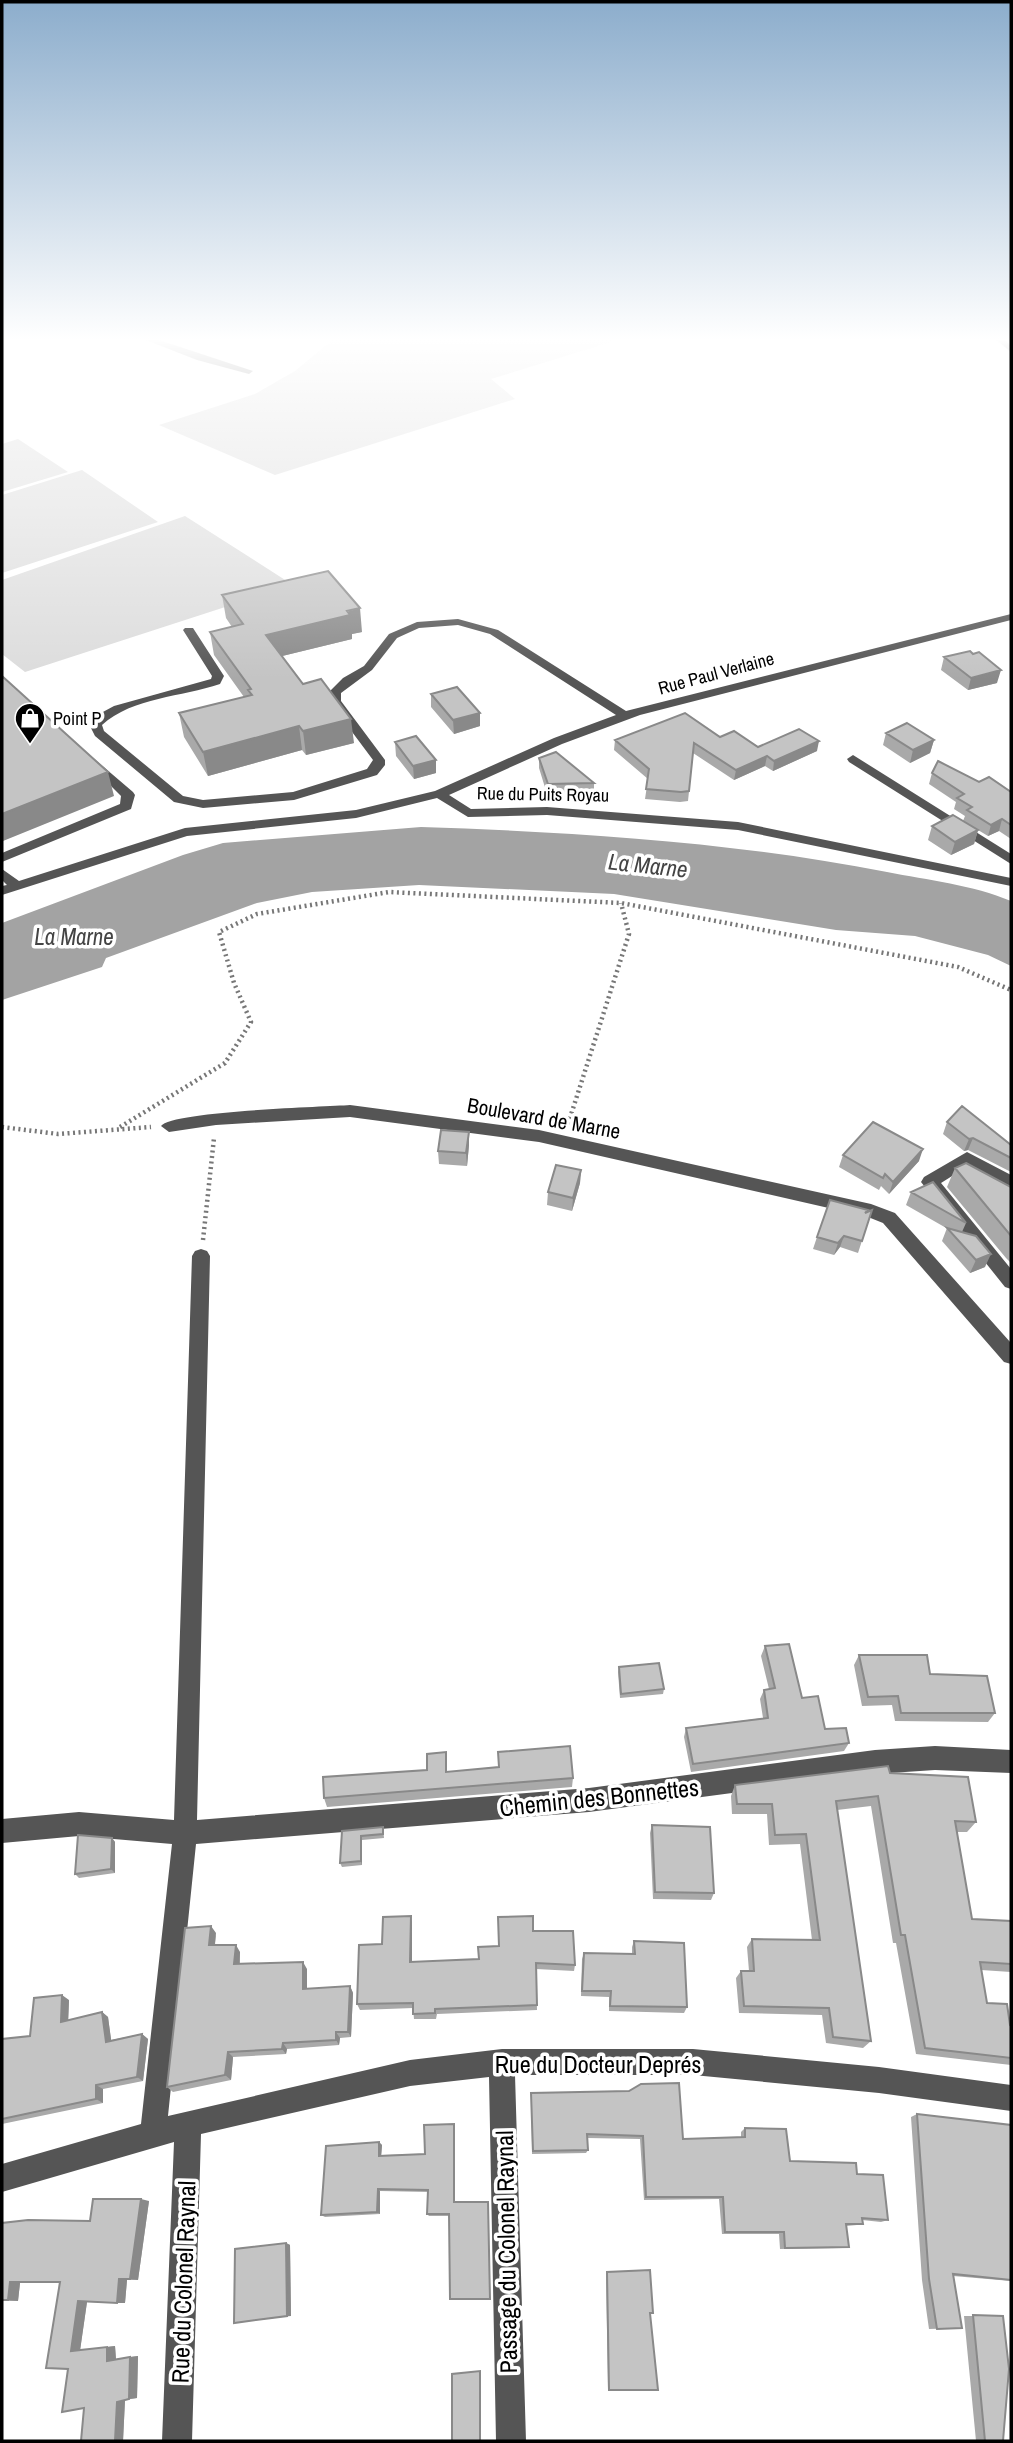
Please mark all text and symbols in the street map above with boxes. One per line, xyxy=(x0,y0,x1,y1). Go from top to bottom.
street label: Rue Paul Verlaine xyxy=(655,646,777,700)
shop icon: Point P xyxy=(13,701,47,745)
place label: Point P xyxy=(53,706,102,731)
street label: Rue du Puits Royau xyxy=(477,780,609,808)
water label: La Marne xyxy=(607,845,689,885)
water label: La Marne xyxy=(34,921,114,952)
street label: Boulevard de Marne xyxy=(465,1090,623,1146)
street label: Chemin des Bonnettes xyxy=(498,1771,700,1823)
street label: Rue du Docteur Deprés xyxy=(495,2048,701,2080)
street label: Passage du Colonel Raynal xyxy=(488,2130,524,2374)
street label: Rue du Colonel Raynal xyxy=(163,2180,203,2384)

